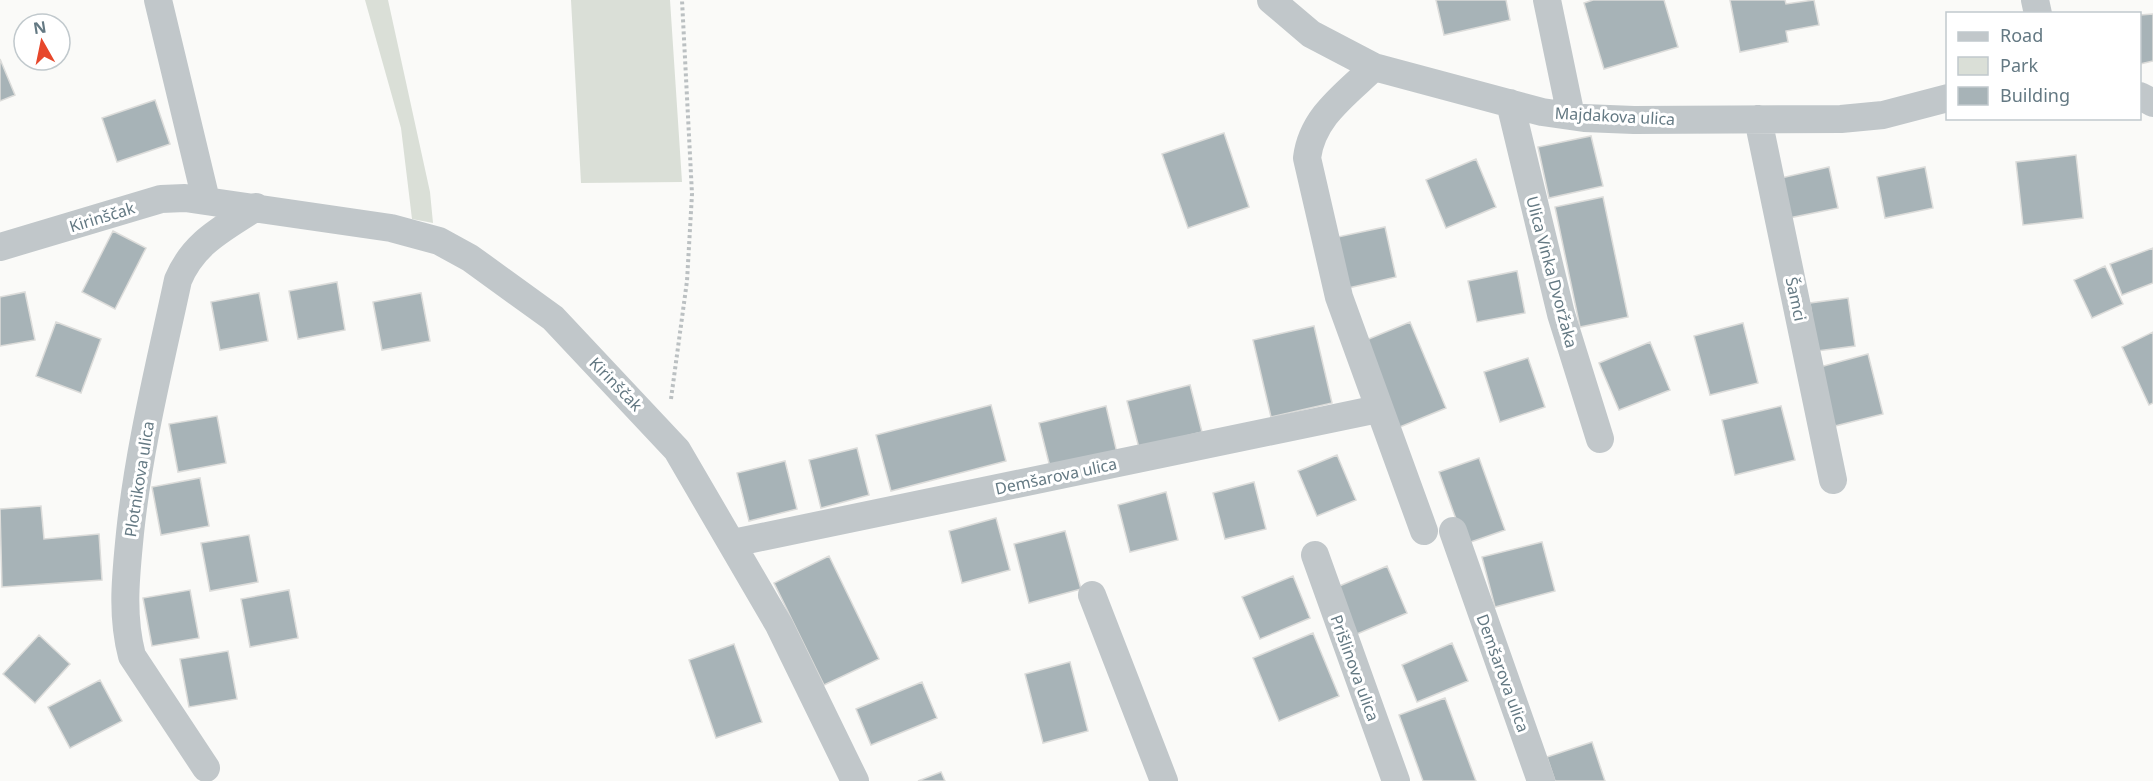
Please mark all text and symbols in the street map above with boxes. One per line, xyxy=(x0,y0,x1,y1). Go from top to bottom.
north arrow xyxy=(12,12,72,72)
legend xyxy=(1946,12,2141,120)
text: N xyxy=(32,15,48,39)
text: Road xyxy=(2000,23,2043,47)
text: Park xyxy=(2000,53,2038,77)
text: Building xyxy=(2000,83,2070,107)
street label: Majdakova ulica xyxy=(1554,102,1676,130)
street label: Ulica Vinka Dvoržaka xyxy=(1521,194,1583,350)
street label: Kirinščak xyxy=(66,196,138,237)
street label: Šamci xyxy=(1781,275,1811,323)
street label: Kirinščak xyxy=(585,352,648,416)
street label: Plotnikova ulica xyxy=(119,419,159,539)
street label: Demšarova ulica xyxy=(993,452,1119,500)
street label: Demšarova ulica xyxy=(1471,611,1535,735)
street label: Prišlinova ulica xyxy=(1326,612,1384,724)

